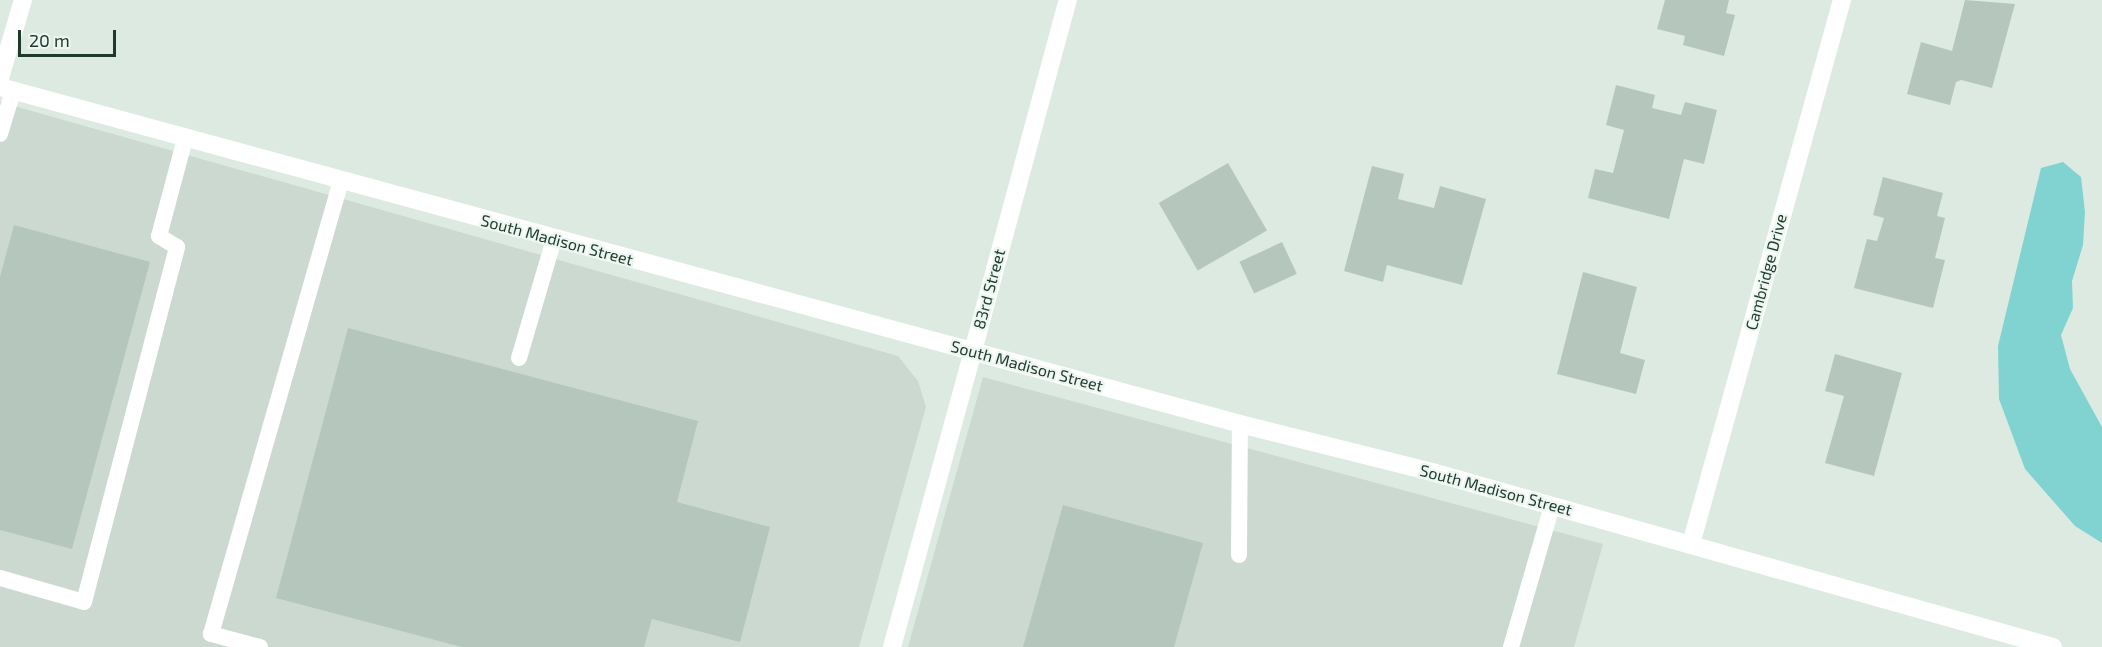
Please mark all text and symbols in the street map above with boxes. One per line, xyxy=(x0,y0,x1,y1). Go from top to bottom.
scale bar xyxy=(21,18,118,56)
text: 20 m xyxy=(29,29,70,51)
street label: South Madison Street xyxy=(479,210,635,270)
street label: Cambridge Drive xyxy=(1741,212,1791,332)
street label: 83rd Street xyxy=(969,247,1009,331)
street label: South Madison Street xyxy=(949,336,1105,396)
street label: South Madison Street xyxy=(1418,460,1574,520)

